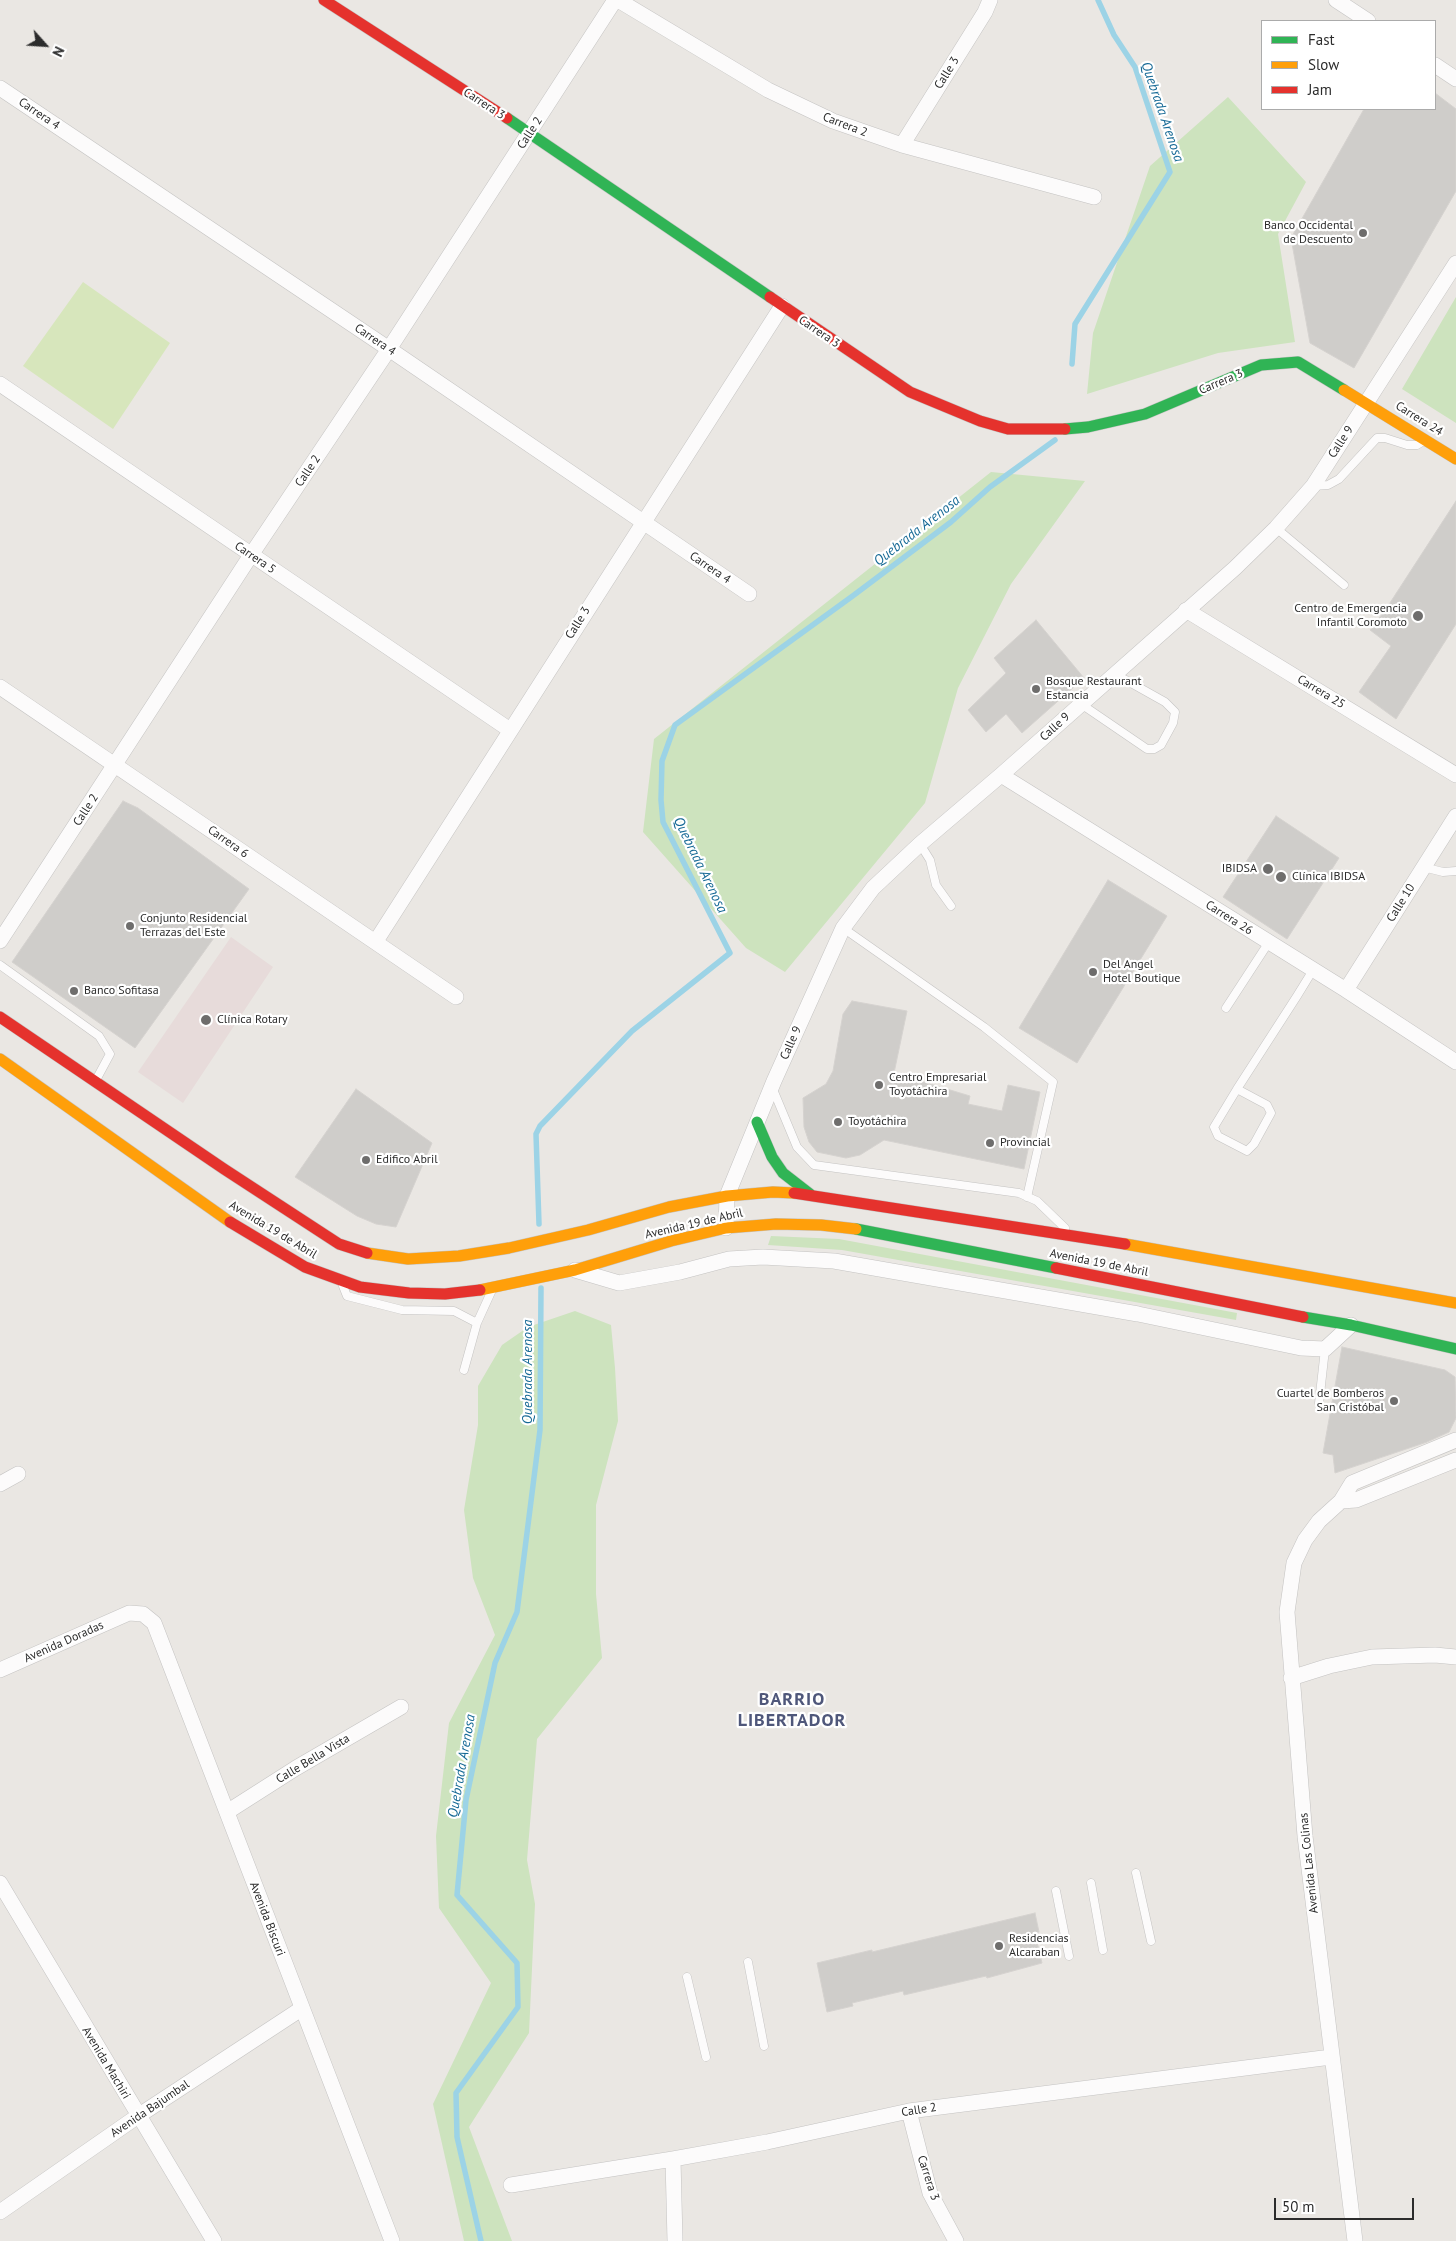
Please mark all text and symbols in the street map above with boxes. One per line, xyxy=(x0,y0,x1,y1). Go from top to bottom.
north arrow xyxy=(20,20,70,70)
legend xyxy=(1261,20,1436,110)
text: Fast xyxy=(1308,30,1335,49)
text: N xyxy=(48,43,69,60)
street label: Calle 3 xyxy=(932,54,962,92)
text: Slow xyxy=(1308,55,1339,74)
water label: Quebrada Arenosa xyxy=(1137,60,1187,164)
text: Jam xyxy=(1308,80,1332,99)
street label: Carrera 3 xyxy=(461,85,507,123)
street label: Carrera 4 xyxy=(16,95,62,133)
street label: Carrera 2 xyxy=(821,110,869,140)
street label: Calle 2 xyxy=(514,114,546,152)
place label: Banco Occidental de Descuento xyxy=(1264,219,1353,247)
marker: Banco Occidental de Descuento xyxy=(1357,227,1369,239)
street label: Carrera 3 xyxy=(796,313,842,351)
street label: Carrera 4 xyxy=(352,321,398,359)
street label: Carrera 3 xyxy=(1197,366,1245,398)
street label: Carrera 24 xyxy=(1393,399,1445,439)
street label: Calle 9 xyxy=(1325,423,1357,461)
street label: Calle 2 xyxy=(292,452,324,490)
water label: Quebrada Arenosa xyxy=(871,492,963,570)
street label: Carrera 5 xyxy=(232,539,278,577)
street label: Carrera 4 xyxy=(687,549,733,587)
place label: Centro de Emergencia Infantil Coromoto xyxy=(1294,602,1407,630)
street label: Calle 3 xyxy=(563,604,593,642)
marker: Centro de Emergencia Infantil Coromoto xyxy=(1411,609,1425,623)
street label: Carrera 25 xyxy=(1295,672,1347,712)
place label: Bosque Restaurant Estancia xyxy=(1046,675,1142,703)
marker: Bosque Restaurant Estancia xyxy=(1030,683,1042,695)
street label: Calle 9 xyxy=(1037,710,1073,744)
street label: Calle 2 xyxy=(70,791,102,829)
water label: Quebrada Arenosa xyxy=(670,814,730,916)
street label: Carrera 6 xyxy=(205,823,251,861)
place label: IBIDSA xyxy=(1222,862,1257,876)
marker: IBIDSA xyxy=(1261,862,1275,876)
marker: Clínica IBIDSA xyxy=(1274,870,1288,884)
place label: Clínica IBIDSA xyxy=(1292,870,1365,884)
street label: Calle 10 xyxy=(1384,881,1418,925)
street label: Carrera 26 xyxy=(1203,898,1255,938)
place label: Conjunto Residencial Terrazas del Este xyxy=(140,912,247,940)
marker: Conjunto Residencial Terrazas del Este xyxy=(124,920,136,932)
place label: Del Angel Hotel Boutique xyxy=(1103,958,1180,986)
marker: Del Angel Hotel Boutique xyxy=(1087,966,1099,978)
place label: Banco Sofitasa xyxy=(84,984,159,998)
marker: Banco Sofitasa xyxy=(68,985,80,997)
marker: Clínica Rotary xyxy=(199,1013,213,1027)
place label: Clínica Rotary xyxy=(217,1013,288,1027)
street label: Calle 9 xyxy=(777,1024,805,1062)
place label: Centro Empresarial Toyotáchira xyxy=(889,1071,986,1099)
marker: Centro Empresarial Toyotáchira xyxy=(873,1079,885,1091)
place label: Toyotáchira xyxy=(848,1115,907,1129)
marker: Toyotáchira xyxy=(832,1116,844,1128)
place label: Provincial xyxy=(1000,1136,1050,1150)
marker: Provincial xyxy=(984,1137,996,1149)
place label: Edifico Abril xyxy=(376,1153,438,1167)
marker: Edifico Abril xyxy=(360,1154,372,1166)
street label: Avenida 19 de Abril xyxy=(226,1198,320,1262)
street label: Avenida 19 de Abril xyxy=(644,1206,744,1242)
street label: Avenida 19 de Abril xyxy=(1049,1246,1149,1280)
water label: Quebrada Arenosa xyxy=(520,1320,536,1424)
place label: Cuartel de Bomberos San Cristóbal xyxy=(1277,1387,1384,1415)
marker: Cuartel de Bomberos San Cristóbal xyxy=(1388,1395,1400,1407)
street label: Avenida Doradas xyxy=(22,1618,106,1666)
district label: BARRIO LIBERTADOR xyxy=(736,1689,848,1732)
water label: Quebrada Arenosa xyxy=(445,1713,479,1819)
street label: Calle Bella Vista xyxy=(274,1731,352,1787)
street label: Avenida Las Colinas xyxy=(1297,1812,1321,1914)
street label: Avenida Biscuri xyxy=(246,1880,288,1958)
place label: Residencias Alcaraban xyxy=(1009,1932,1069,1960)
marker: Residencias Alcaraban xyxy=(993,1940,1005,1952)
street label: Avenida Machiri xyxy=(79,2024,133,2102)
street label: Avenida Bajumbal xyxy=(108,2077,192,2141)
street label: Calle 2 xyxy=(900,2100,938,2120)
street label: Carrera 3 xyxy=(914,2154,942,2202)
scale bar xyxy=(1276,2188,1416,2220)
text: 50 m xyxy=(1282,2197,1315,2216)

